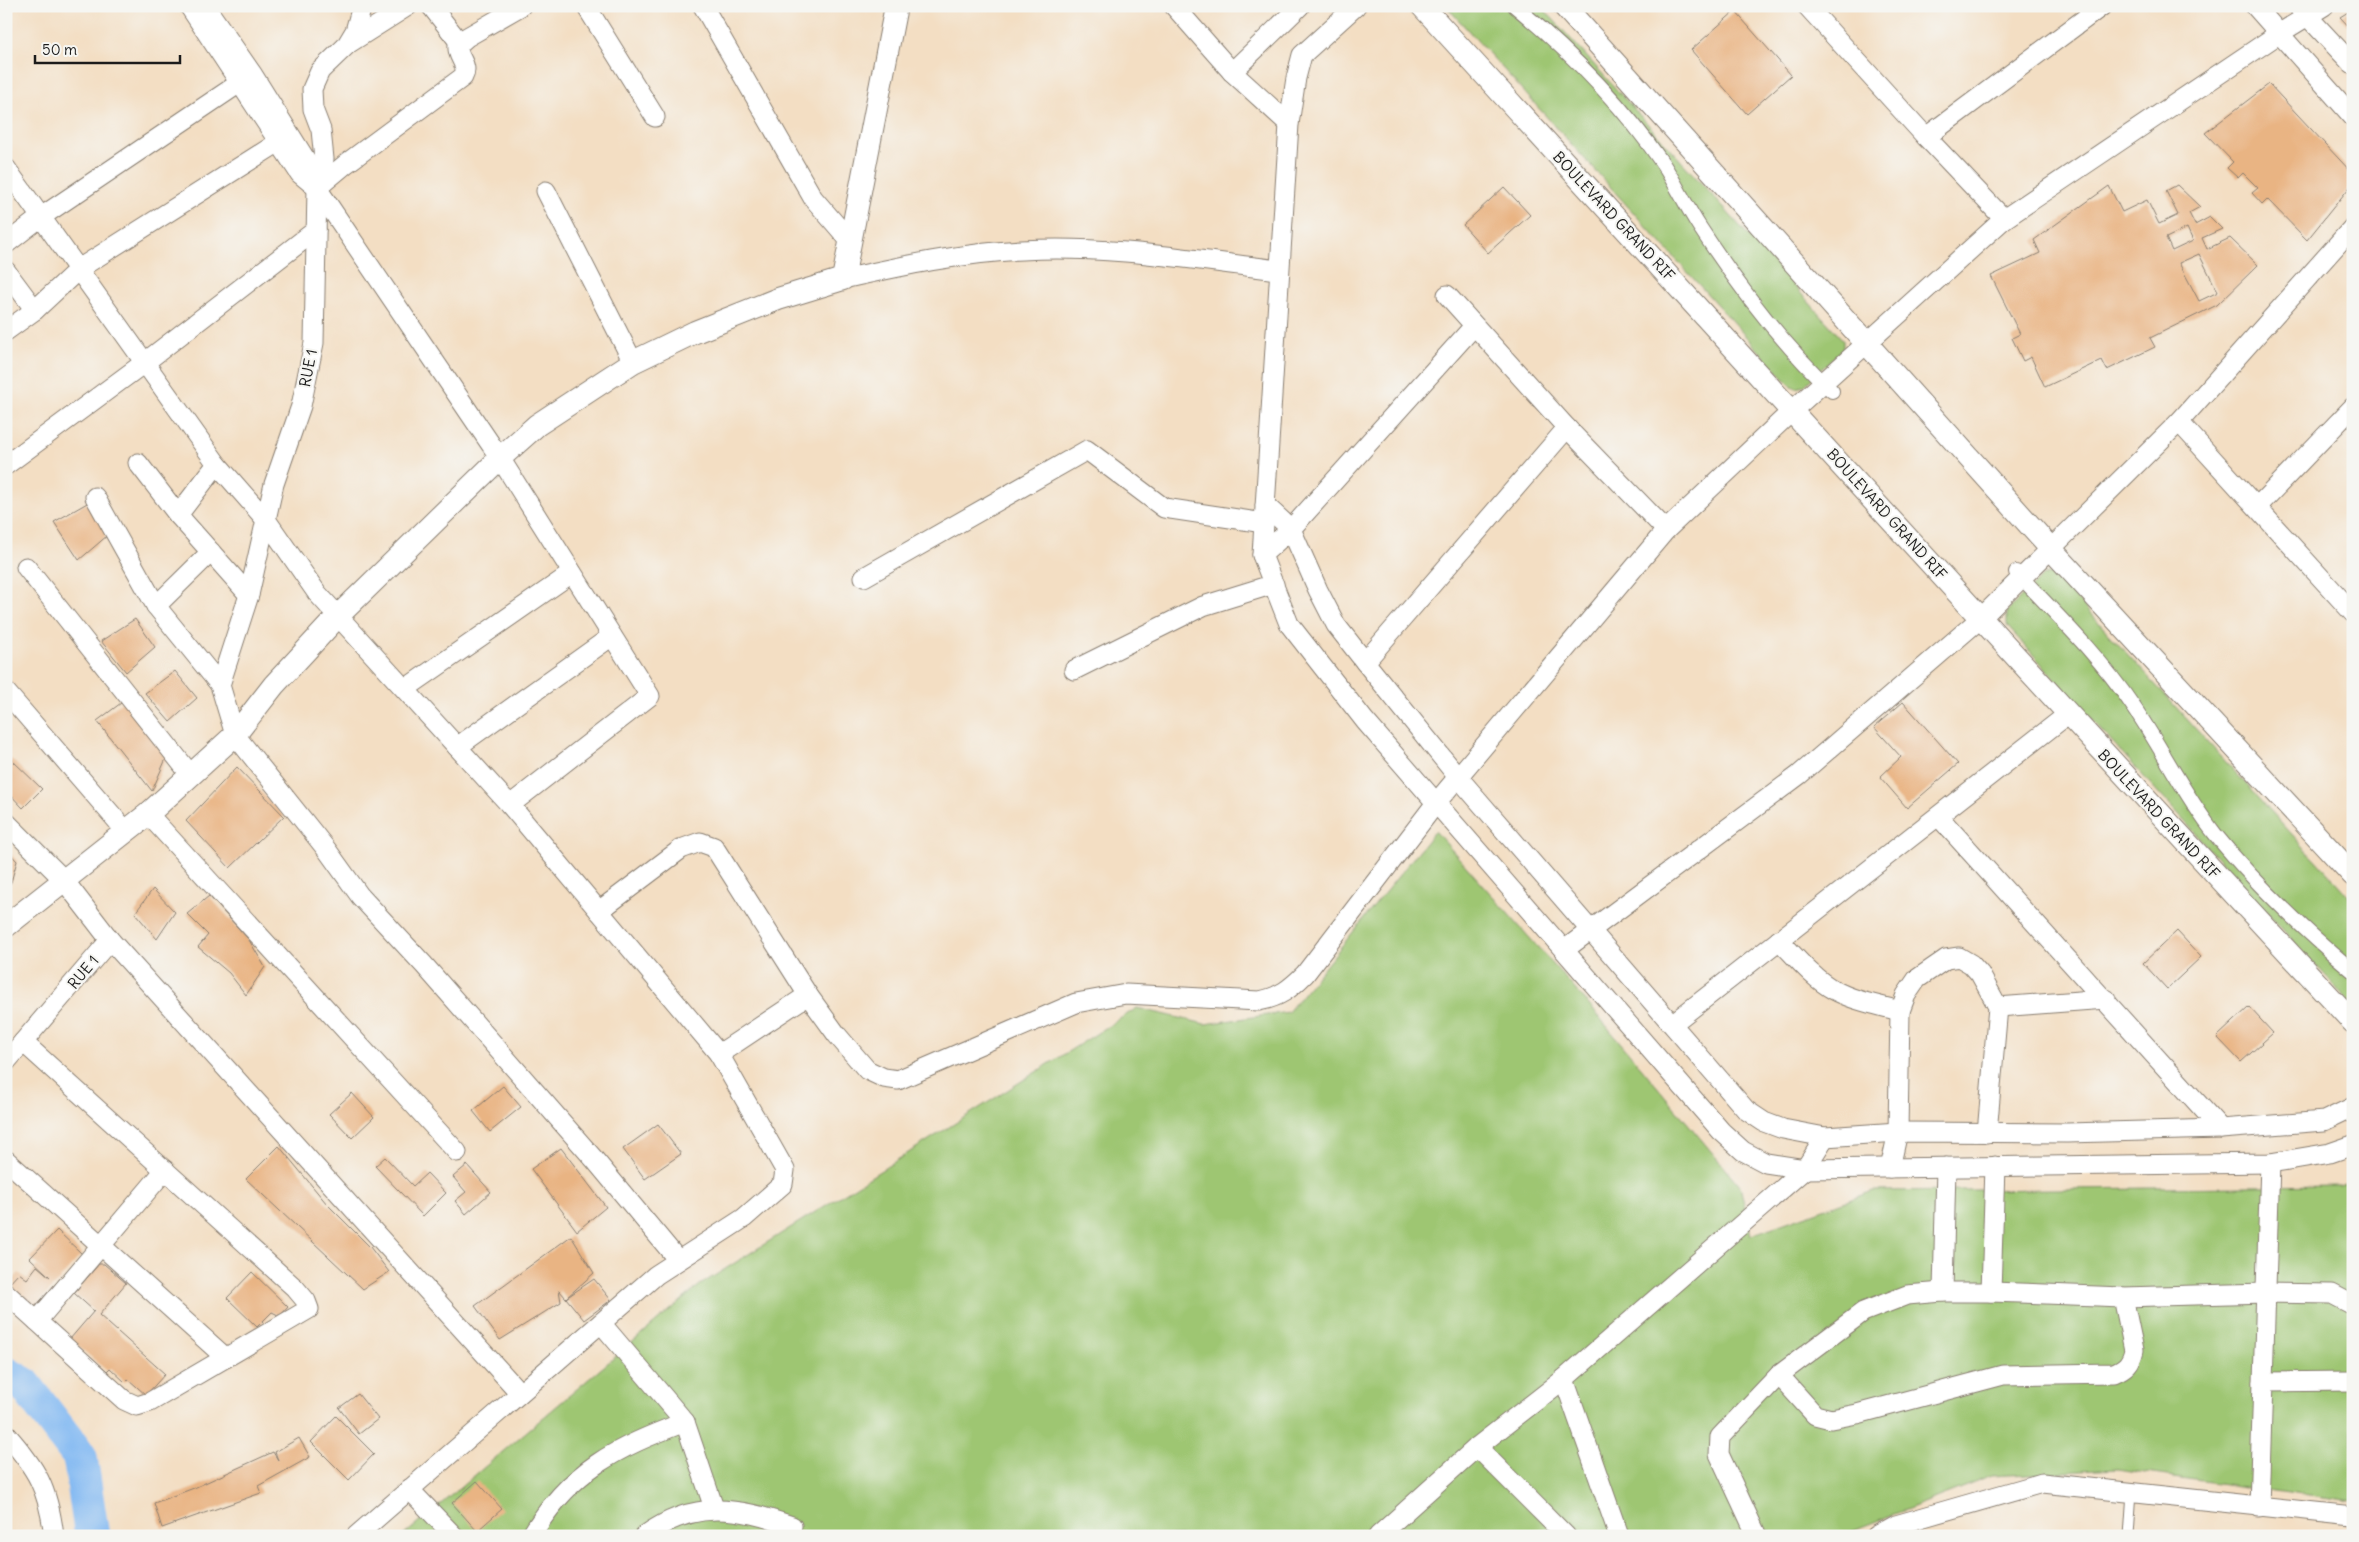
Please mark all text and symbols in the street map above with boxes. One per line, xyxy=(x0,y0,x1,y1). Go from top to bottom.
scale bar xyxy=(35,32,180,64)
text: 50 m xyxy=(42,40,77,59)
street label: BOULEVARD GRAND RIF xyxy=(1549,147,1679,285)
street label: RUE 1 xyxy=(295,347,321,389)
street label: BOULEVARD GRAND RIF xyxy=(1823,444,1951,584)
street label: BOULEVARD GRAND RIF xyxy=(2094,745,2224,883)
street label: RUE 1 xyxy=(63,951,103,993)

